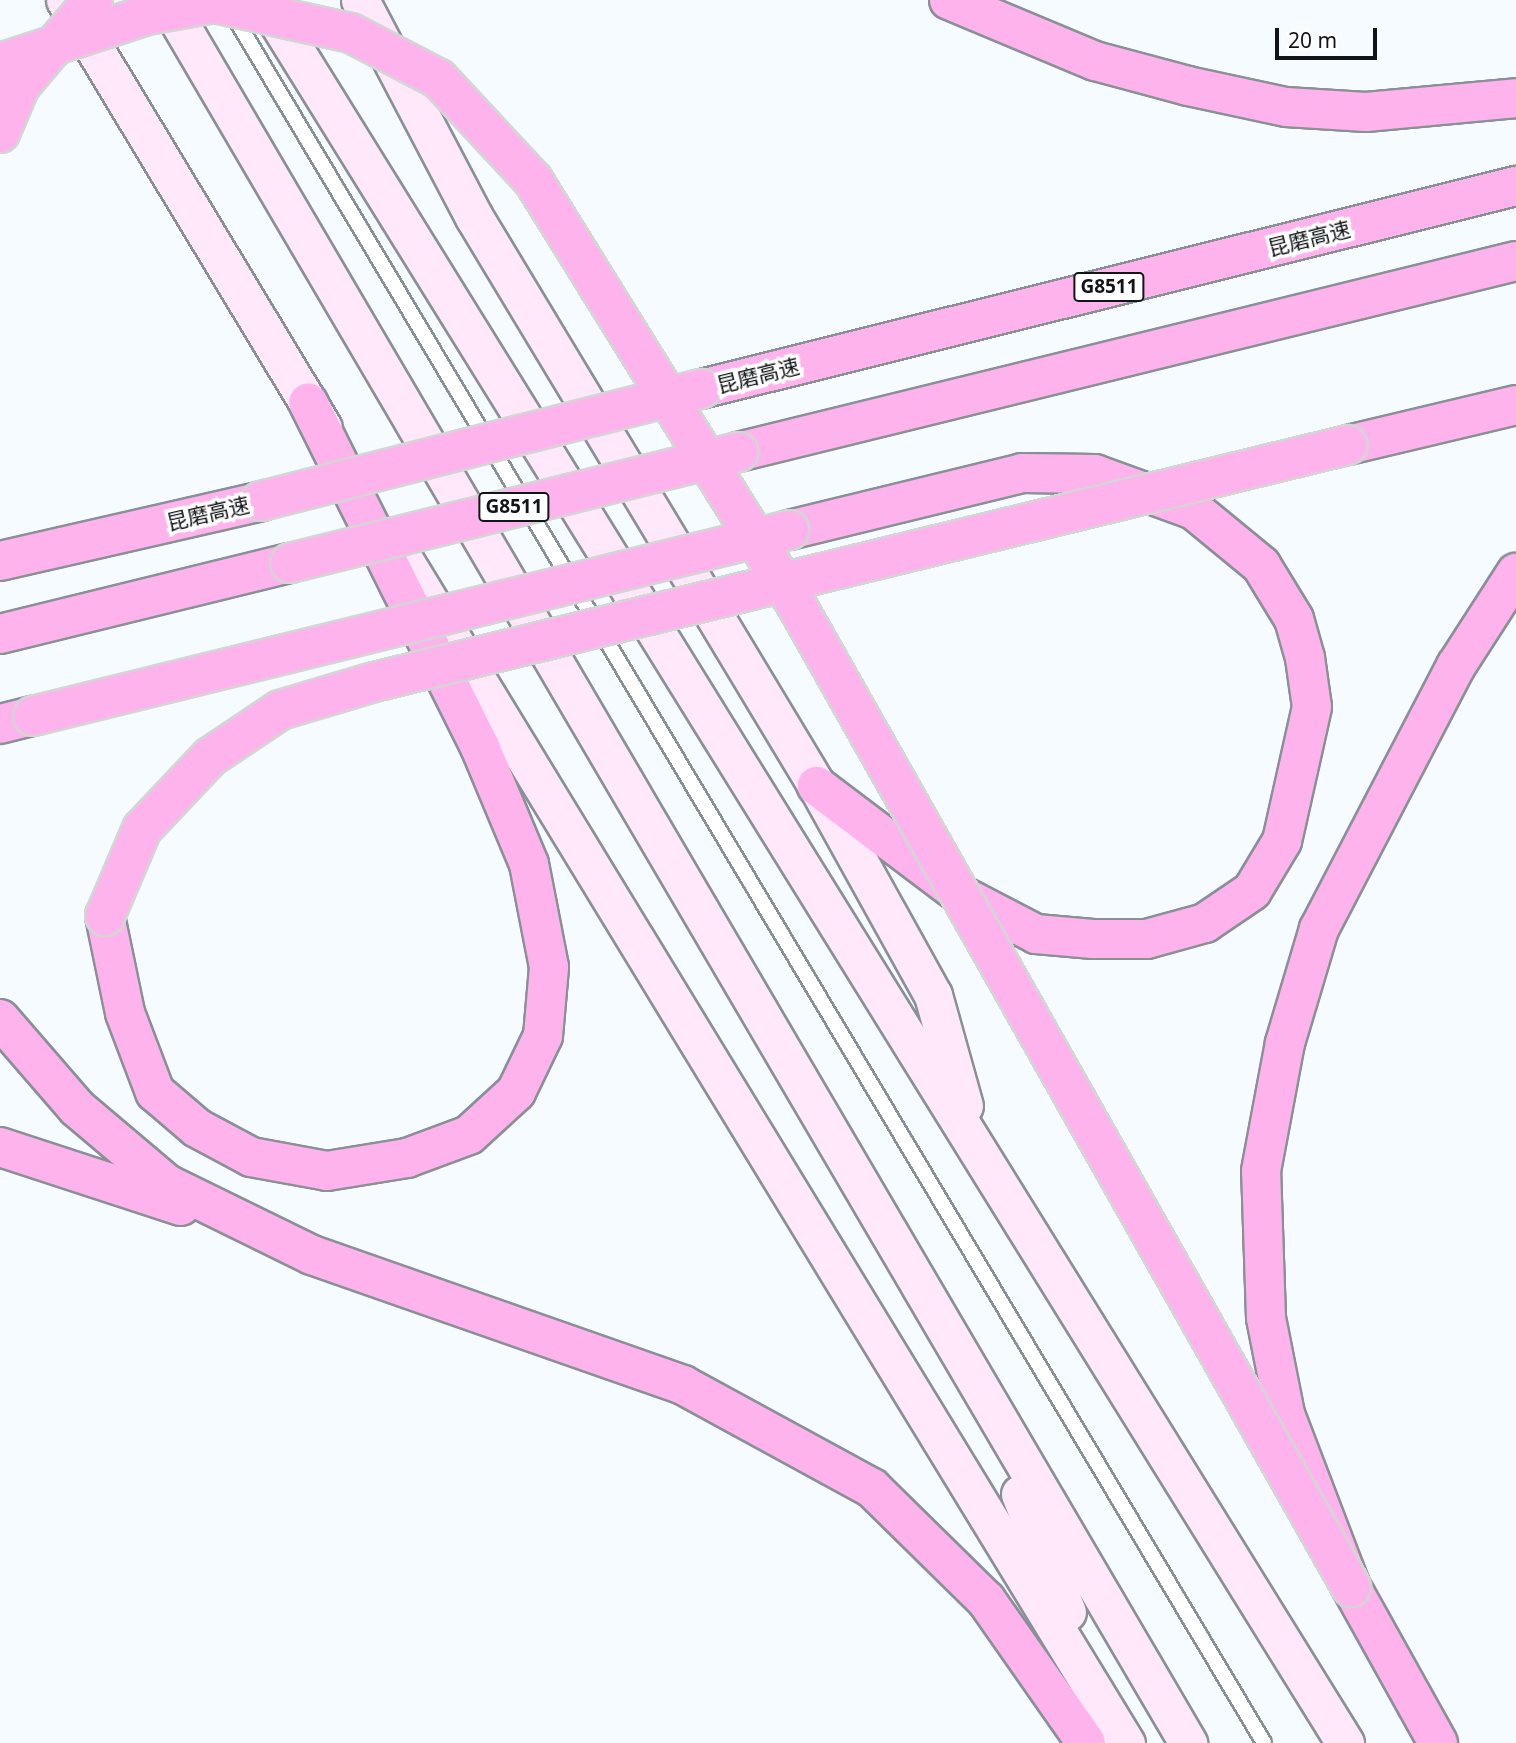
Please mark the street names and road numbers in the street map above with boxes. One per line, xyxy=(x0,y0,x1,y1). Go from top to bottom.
street label: 昆磨高速 xyxy=(1265,216,1353,260)
road number: G8511 xyxy=(1072,272,1146,302)
street label: 昆磨高速 xyxy=(714,353,802,397)
street label: 昆磨高速 xyxy=(164,491,252,535)
road number: G8511 xyxy=(477,492,551,522)

